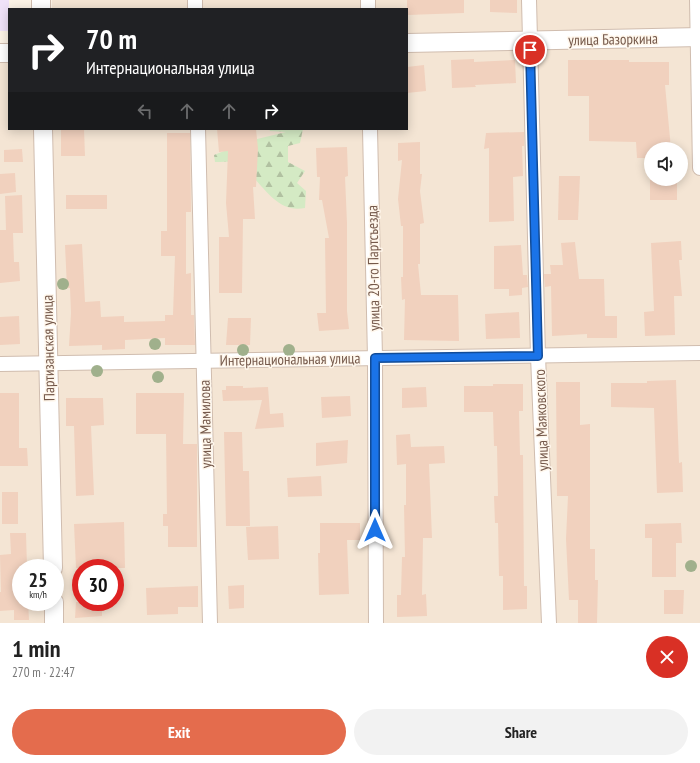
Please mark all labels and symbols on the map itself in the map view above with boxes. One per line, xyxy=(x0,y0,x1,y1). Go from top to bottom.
street label: улица Базоркина xyxy=(568,29,658,49)
pin xyxy=(513,33,547,67)
street label: улица 20-го Партсъезда xyxy=(362,205,384,331)
street label: Партизанская улица xyxy=(38,295,58,401)
street label: Интернациональная улица xyxy=(220,348,360,370)
street label: улица Маяковского xyxy=(530,369,552,471)
street label: улица Мамилова xyxy=(195,380,215,468)
position arrow xyxy=(354,509,396,551)
speed limit sign: 30 xyxy=(72,559,124,611)

